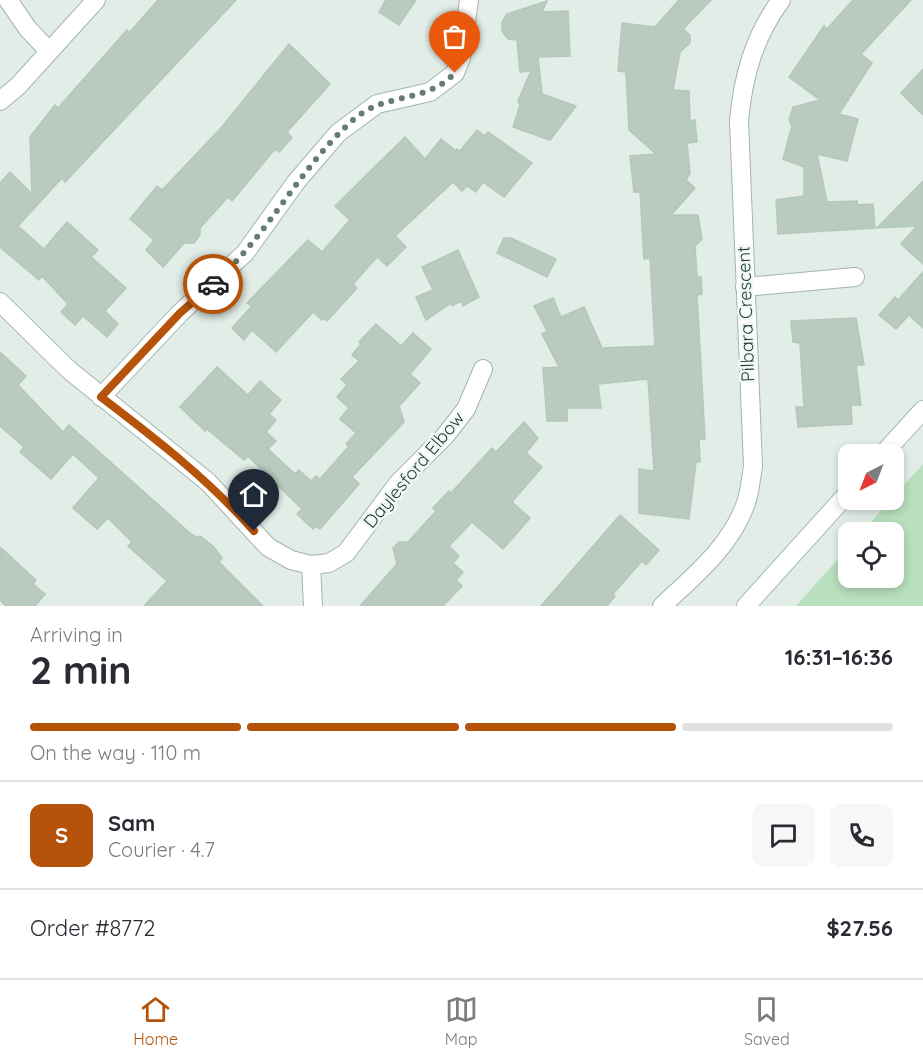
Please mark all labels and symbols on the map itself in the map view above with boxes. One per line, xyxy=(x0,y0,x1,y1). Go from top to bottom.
pin xyxy=(429,11,480,73)
street label: Pilbara Crescent xyxy=(732,246,759,382)
courier xyxy=(183,254,243,314)
street label: Daylesford Elbow xyxy=(358,407,469,533)
north arrow xyxy=(838,444,904,510)
pin xyxy=(228,469,279,531)

